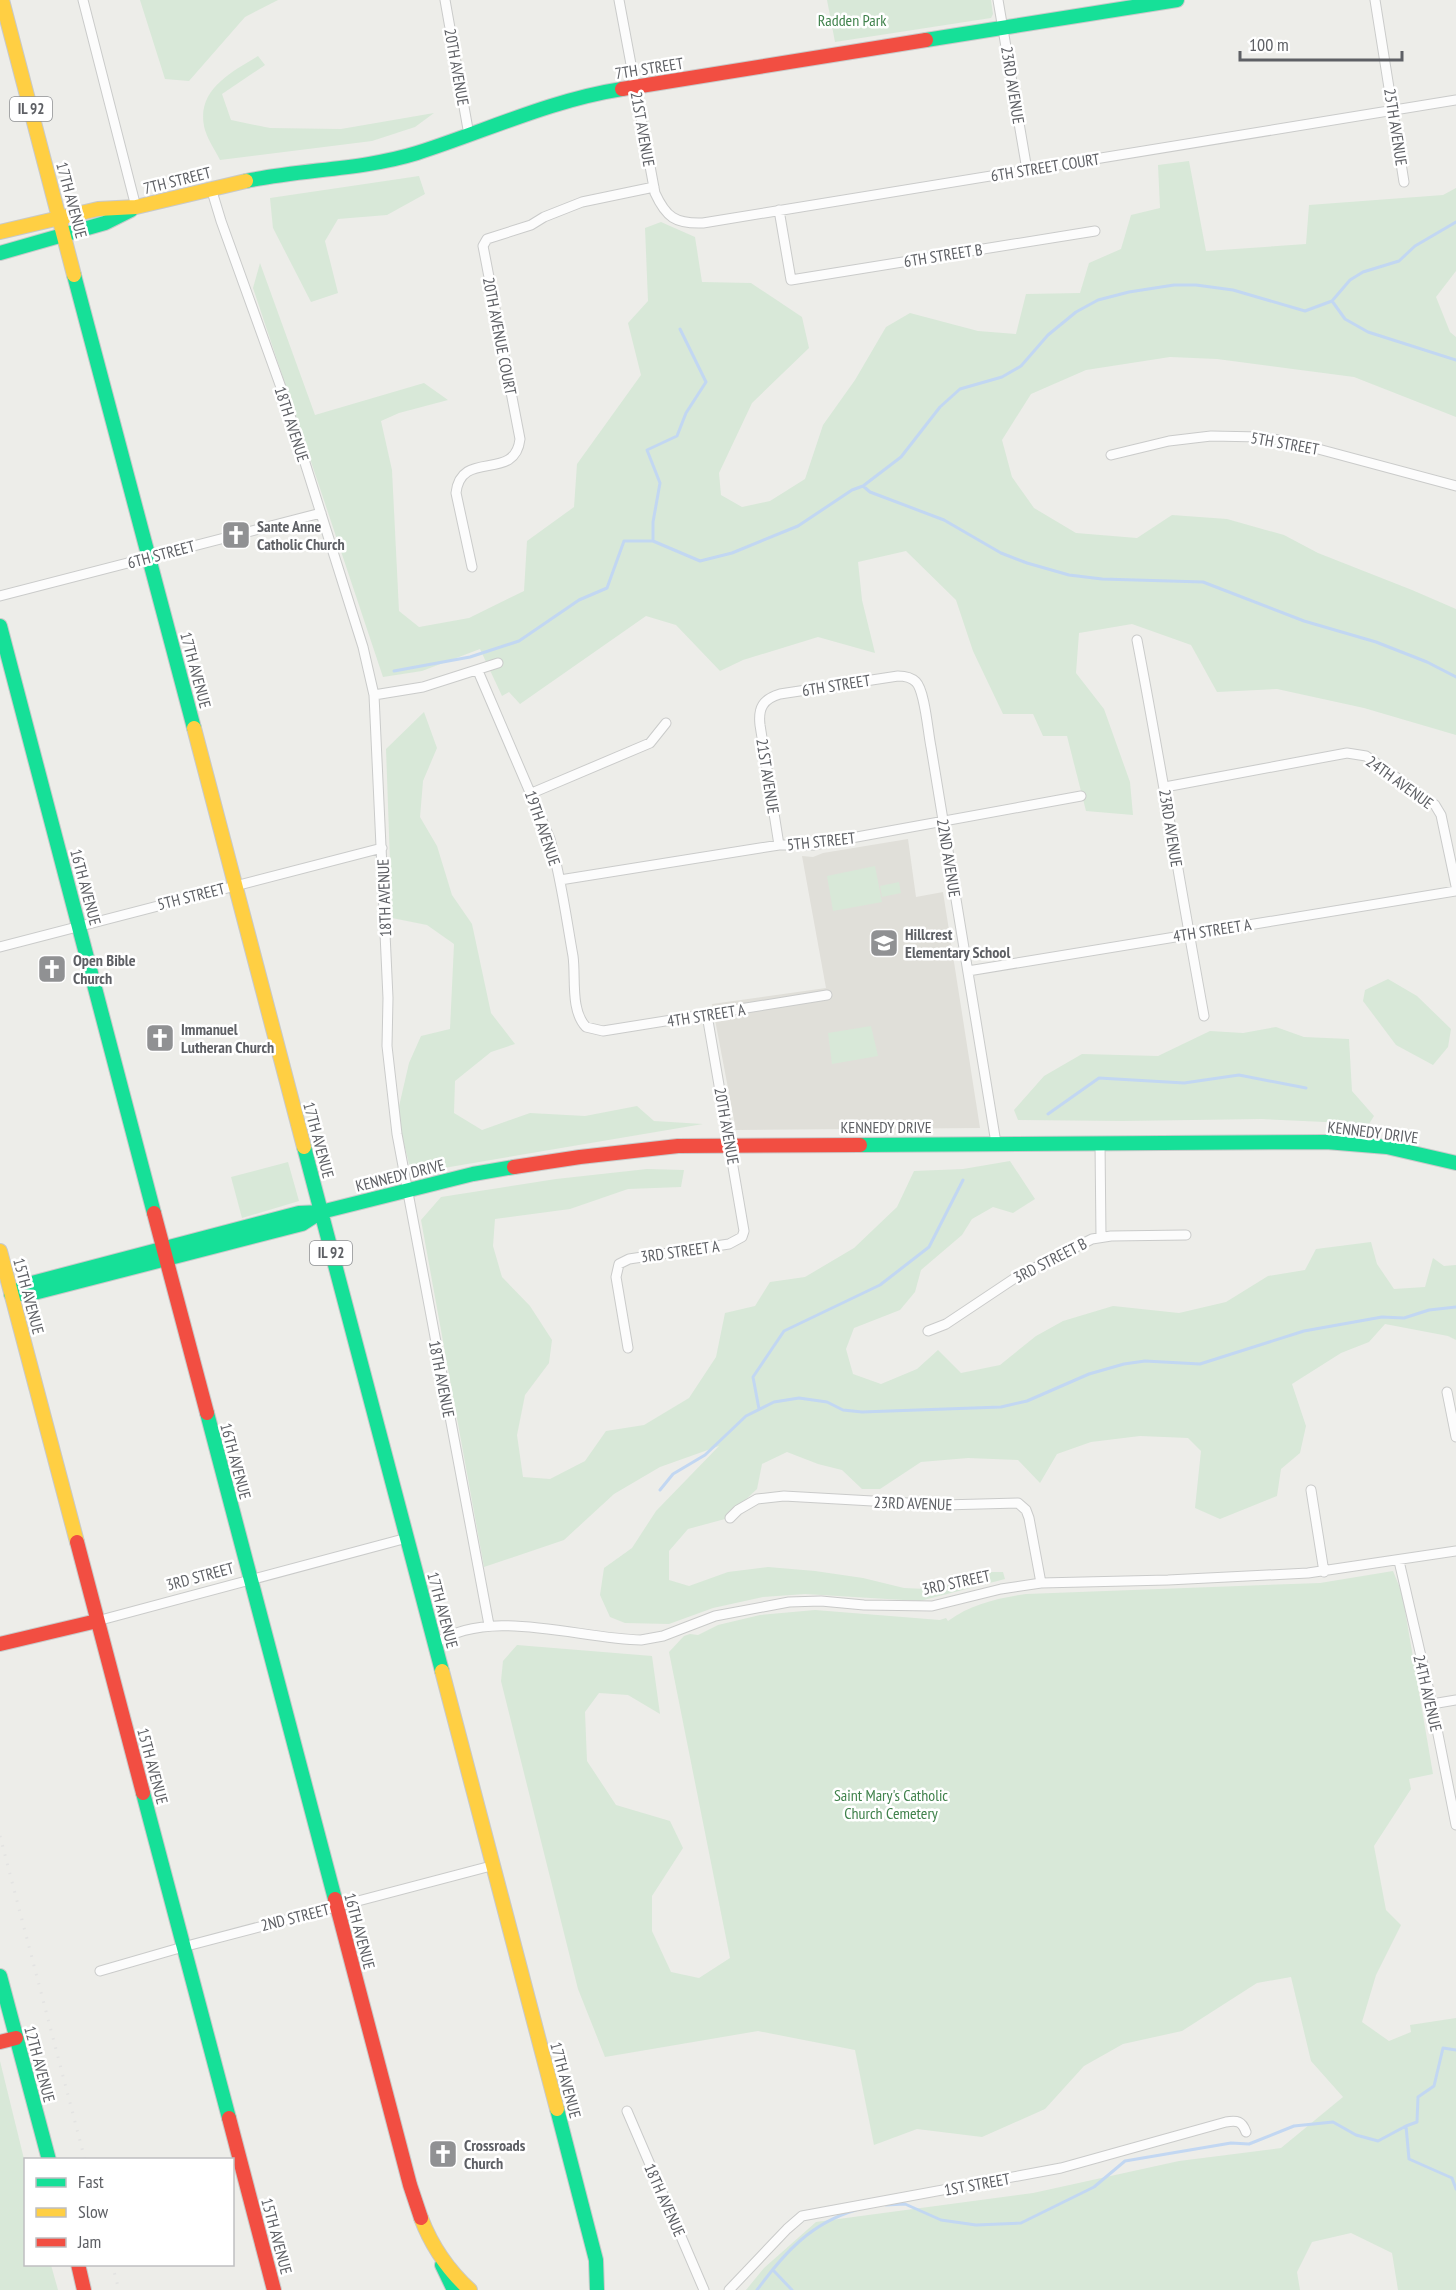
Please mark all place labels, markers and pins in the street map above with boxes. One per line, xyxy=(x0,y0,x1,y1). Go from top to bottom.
place label: Sante Anne Catholic Church xyxy=(257,516,345,554)
church icon: Sante Anne Catholic Church xyxy=(220,519,252,551)
place label: Hillcrest Elementary School xyxy=(905,924,1010,962)
school or university icon: Hillcrest Elementary School xyxy=(868,927,900,959)
place label: Open Bible Church xyxy=(73,950,136,988)
church icon: Open Bible Church xyxy=(36,953,68,985)
place label: Immanuel Lutheran Church xyxy=(181,1019,274,1057)
church icon: Immanuel Lutheran Church xyxy=(144,1022,176,1054)
place label: Crossroads Church xyxy=(464,2135,526,2173)
church icon: Crossroads Church xyxy=(427,2138,459,2170)

